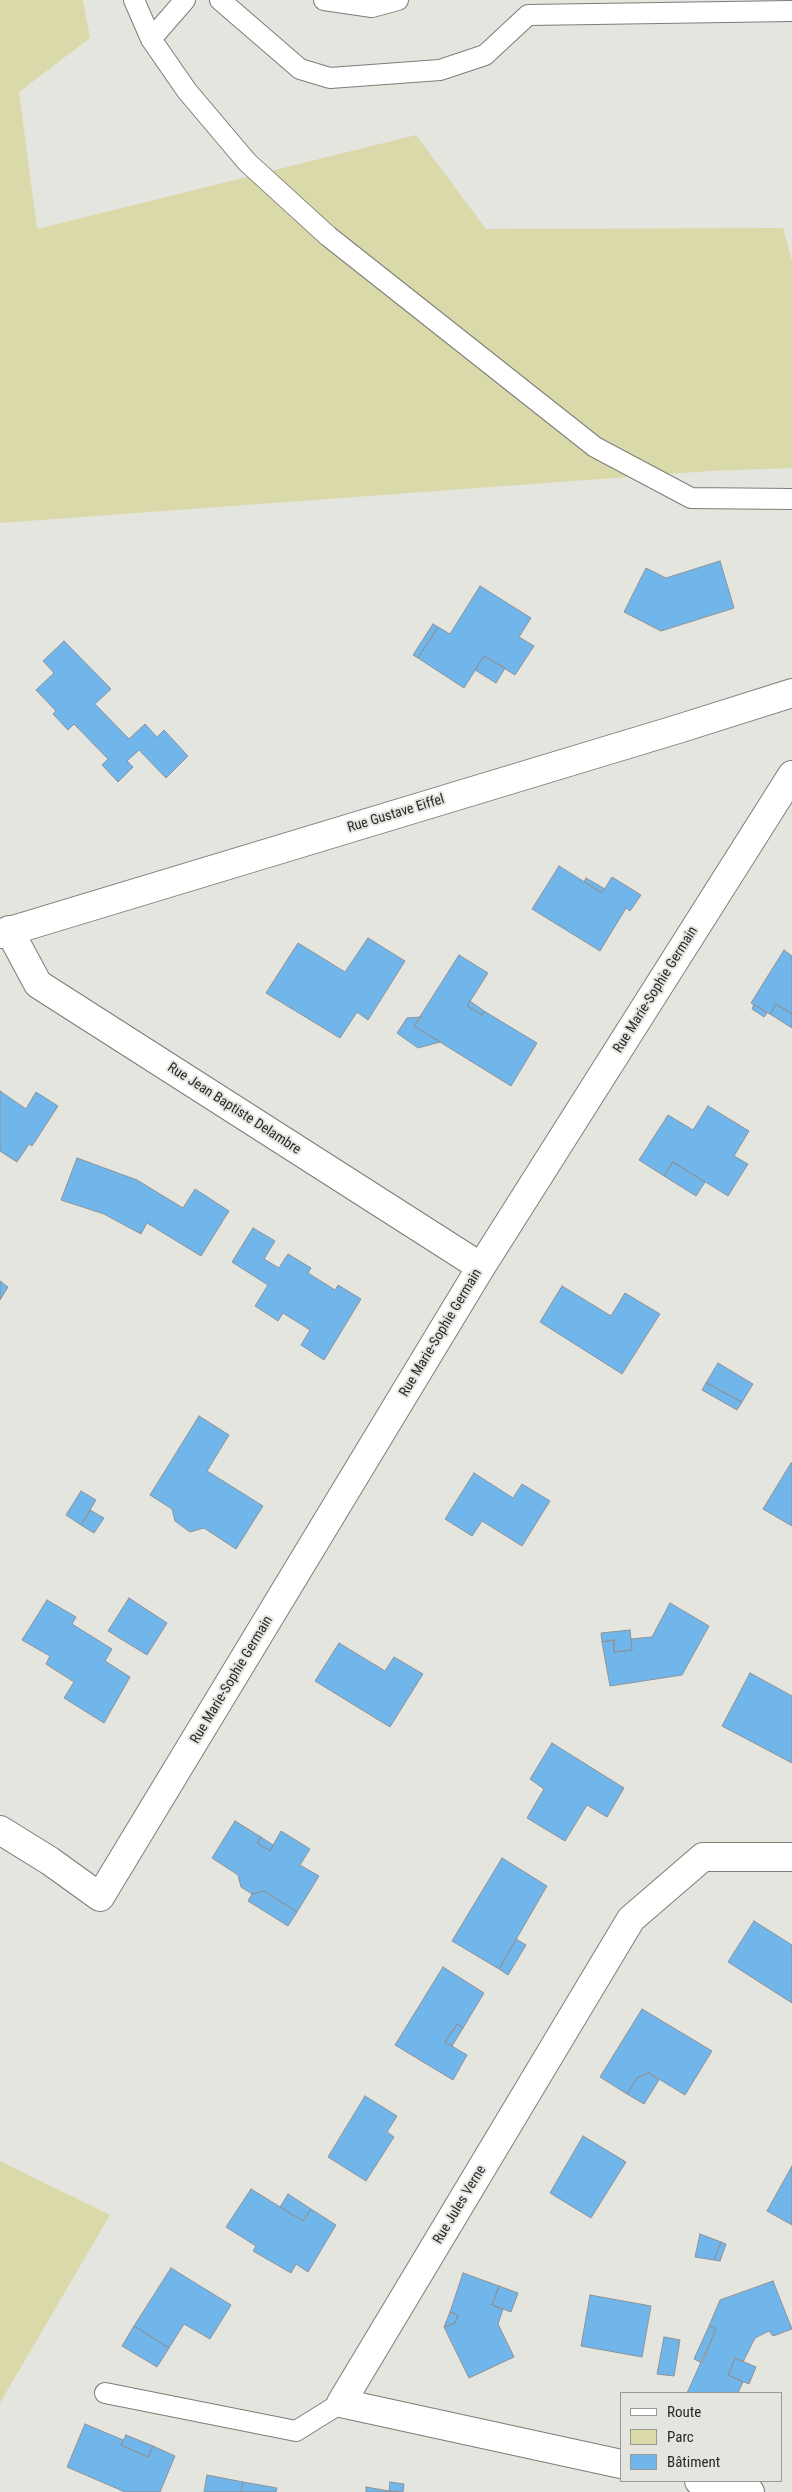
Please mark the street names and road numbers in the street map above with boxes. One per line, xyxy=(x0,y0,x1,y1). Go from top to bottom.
street label: Rue Gustave Eiffel xyxy=(346,791,446,837)
street label: Rue Marie-Sophie Germain xyxy=(610,924,702,1056)
street label: Rue Jean Baptiste Delambre xyxy=(164,1060,304,1158)
street label: Rue Marie-Sophie Germain xyxy=(396,1266,486,1400)
street label: Rue Marie-Sophie Germain xyxy=(187,1613,277,1747)
street label: Rue Jules Verne xyxy=(430,2163,490,2247)

